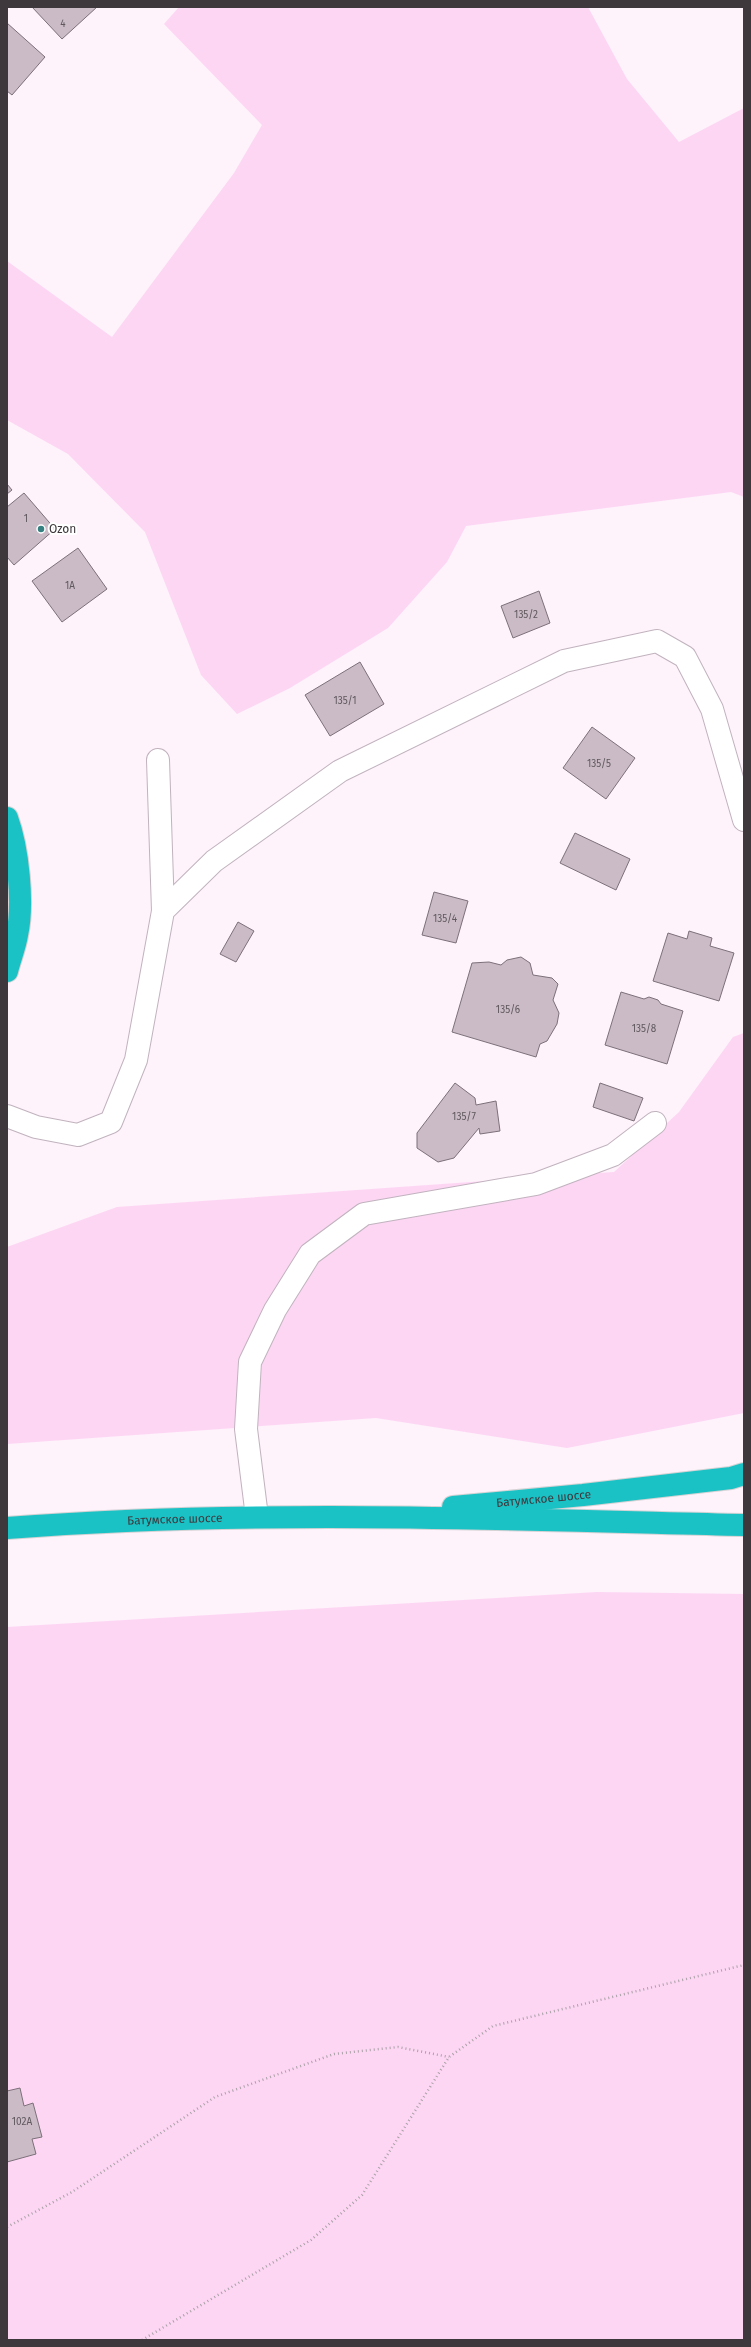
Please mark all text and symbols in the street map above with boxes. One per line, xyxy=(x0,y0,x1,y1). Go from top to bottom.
house number: 4 xyxy=(60,18,66,30)
house number: 1 xyxy=(24,513,28,525)
place label: Ozon xyxy=(49,522,76,536)
marker: Ozon xyxy=(36,524,46,534)
house number: 1А xyxy=(65,580,75,592)
house number: 135/2 xyxy=(514,609,538,621)
house number: 135/1 xyxy=(333,695,357,707)
house number: 135/5 xyxy=(587,758,611,770)
house number: 135/4 xyxy=(433,913,458,925)
house number: 135/6 xyxy=(496,1004,520,1016)
house number: 135/8 xyxy=(632,1023,657,1035)
house number: 135/7 xyxy=(452,1111,476,1123)
street label: Батумское шоссе xyxy=(496,1487,592,1510)
street label: Батумское шоссе xyxy=(127,1511,223,1528)
house number: 102А xyxy=(12,2116,32,2128)

